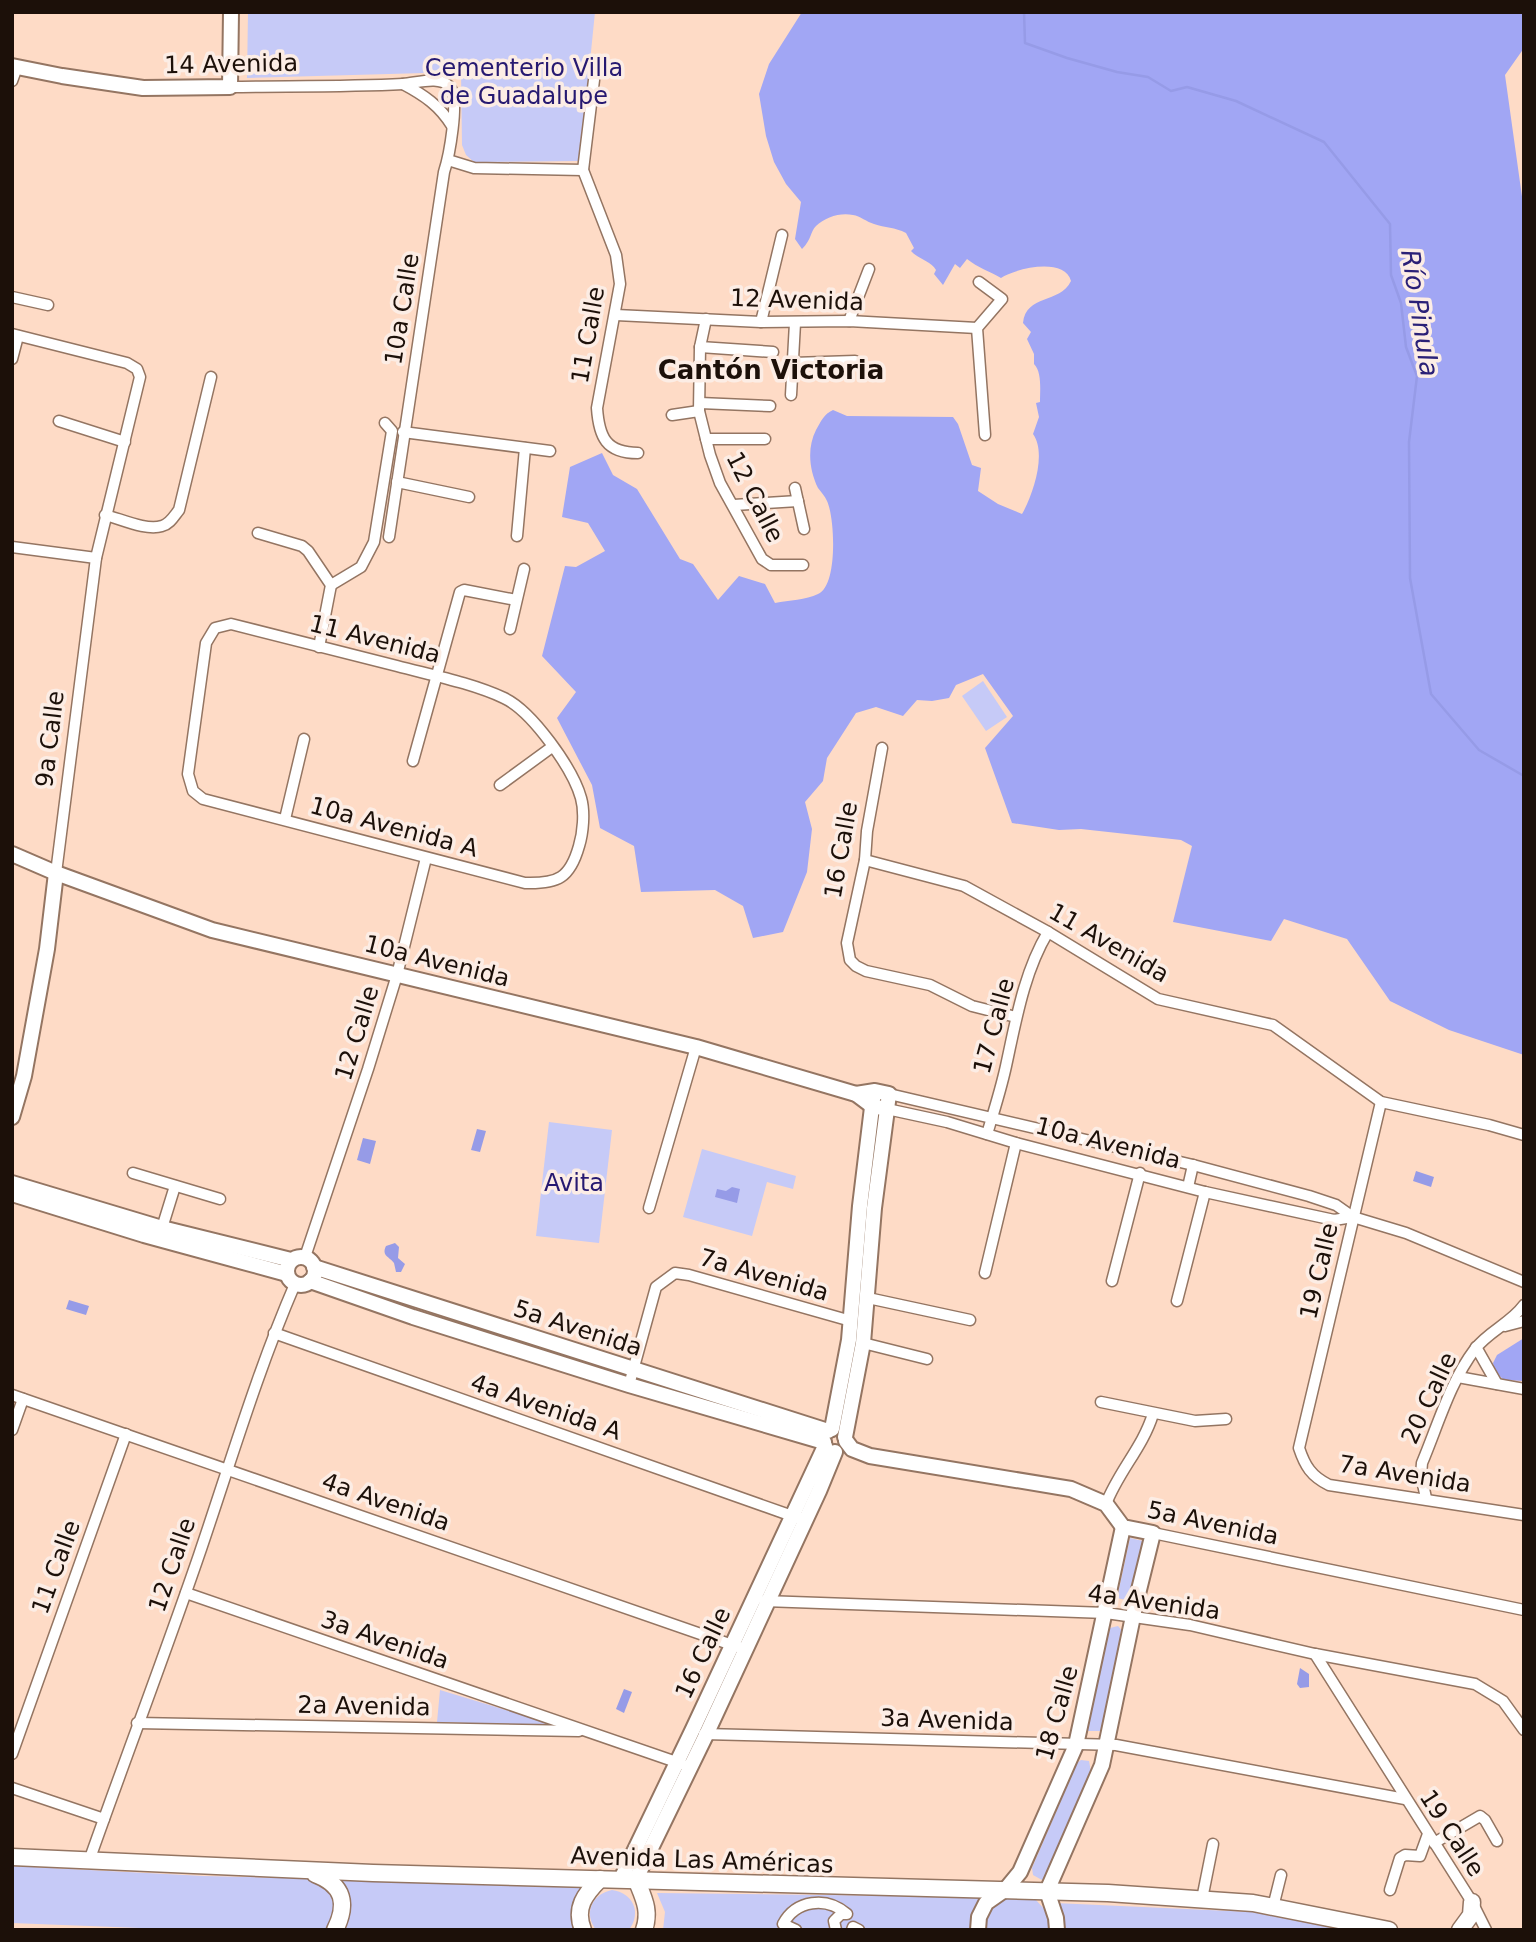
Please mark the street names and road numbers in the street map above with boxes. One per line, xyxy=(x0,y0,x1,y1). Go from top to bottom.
street label: 14 Avenida xyxy=(164,49,298,79)
street label: 10a Calle xyxy=(379,251,425,367)
street label: 11 Calle xyxy=(566,284,610,386)
street label: 12 Avenida xyxy=(730,284,864,316)
street label: 12 Calle xyxy=(720,447,790,547)
street label: 11 Avenida xyxy=(307,609,443,669)
street label: 9a Calle xyxy=(30,689,70,789)
street label: 10a Avenida A xyxy=(307,791,482,863)
street label: 16 Calle xyxy=(819,799,863,901)
street label: 11 Avenida xyxy=(1044,897,1174,989)
street label: 10a Avenida xyxy=(361,929,513,993)
street label: 17 Calle xyxy=(968,975,1020,1077)
street label: 12 Calle xyxy=(329,982,385,1084)
street label: 10a Avenida xyxy=(1032,1111,1184,1175)
street label: 19 Calle xyxy=(1294,1220,1344,1322)
street label: 7a Avenida xyxy=(696,1243,832,1307)
street label: 5a Avenida xyxy=(510,1294,646,1362)
street label: 20 Calle xyxy=(1396,1348,1462,1448)
street label: 4a Avenida A xyxy=(467,1368,626,1446)
street label: 7a Avenida xyxy=(1337,1450,1473,1498)
street label: 4a Avenida xyxy=(318,1467,454,1537)
street label: 5a Avenida xyxy=(1145,1495,1281,1551)
street label: 12 Calle xyxy=(143,1514,201,1616)
street label: 11 Calle xyxy=(26,1516,86,1618)
street label: 4a Avenida xyxy=(1086,1579,1222,1625)
street label: 16 Calle xyxy=(670,1603,736,1703)
street label: 3a Avenida xyxy=(317,1605,453,1675)
street label: 18 Calle xyxy=(1030,1662,1084,1764)
street label: 2a Avenida xyxy=(297,1691,431,1721)
street label: 3a Avenida xyxy=(880,1704,1014,1736)
street label: 19 Calle xyxy=(1414,1784,1490,1882)
street label: Avenida Las Américas xyxy=(570,1841,834,1879)

